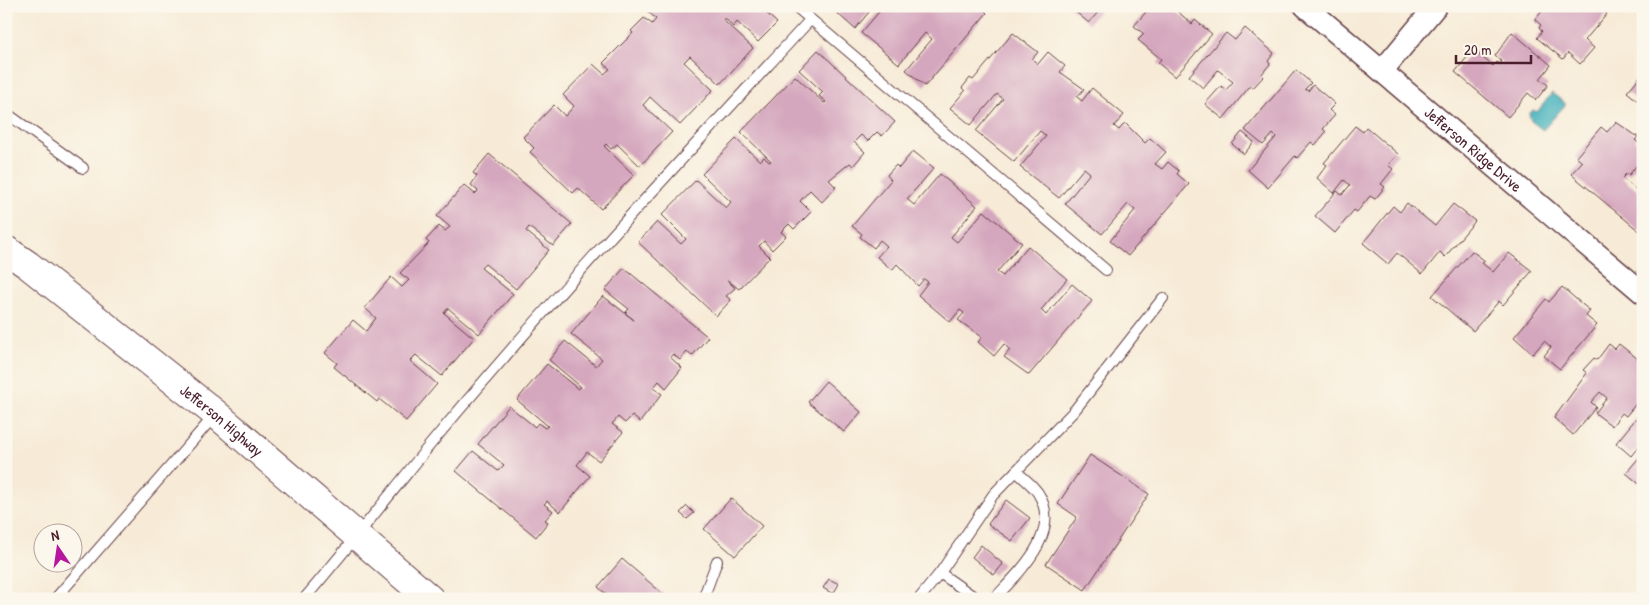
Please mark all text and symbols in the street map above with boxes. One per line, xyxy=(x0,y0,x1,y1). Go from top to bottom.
scale bar xyxy=(1456,32,1532,64)
text: 20 m xyxy=(1464,39,1491,60)
street label: Jefferson Ridge Drive xyxy=(1420,101,1527,197)
street label: Jefferson Highway xyxy=(176,379,268,461)
north arrow xyxy=(32,522,82,572)
text: N xyxy=(49,525,61,545)

